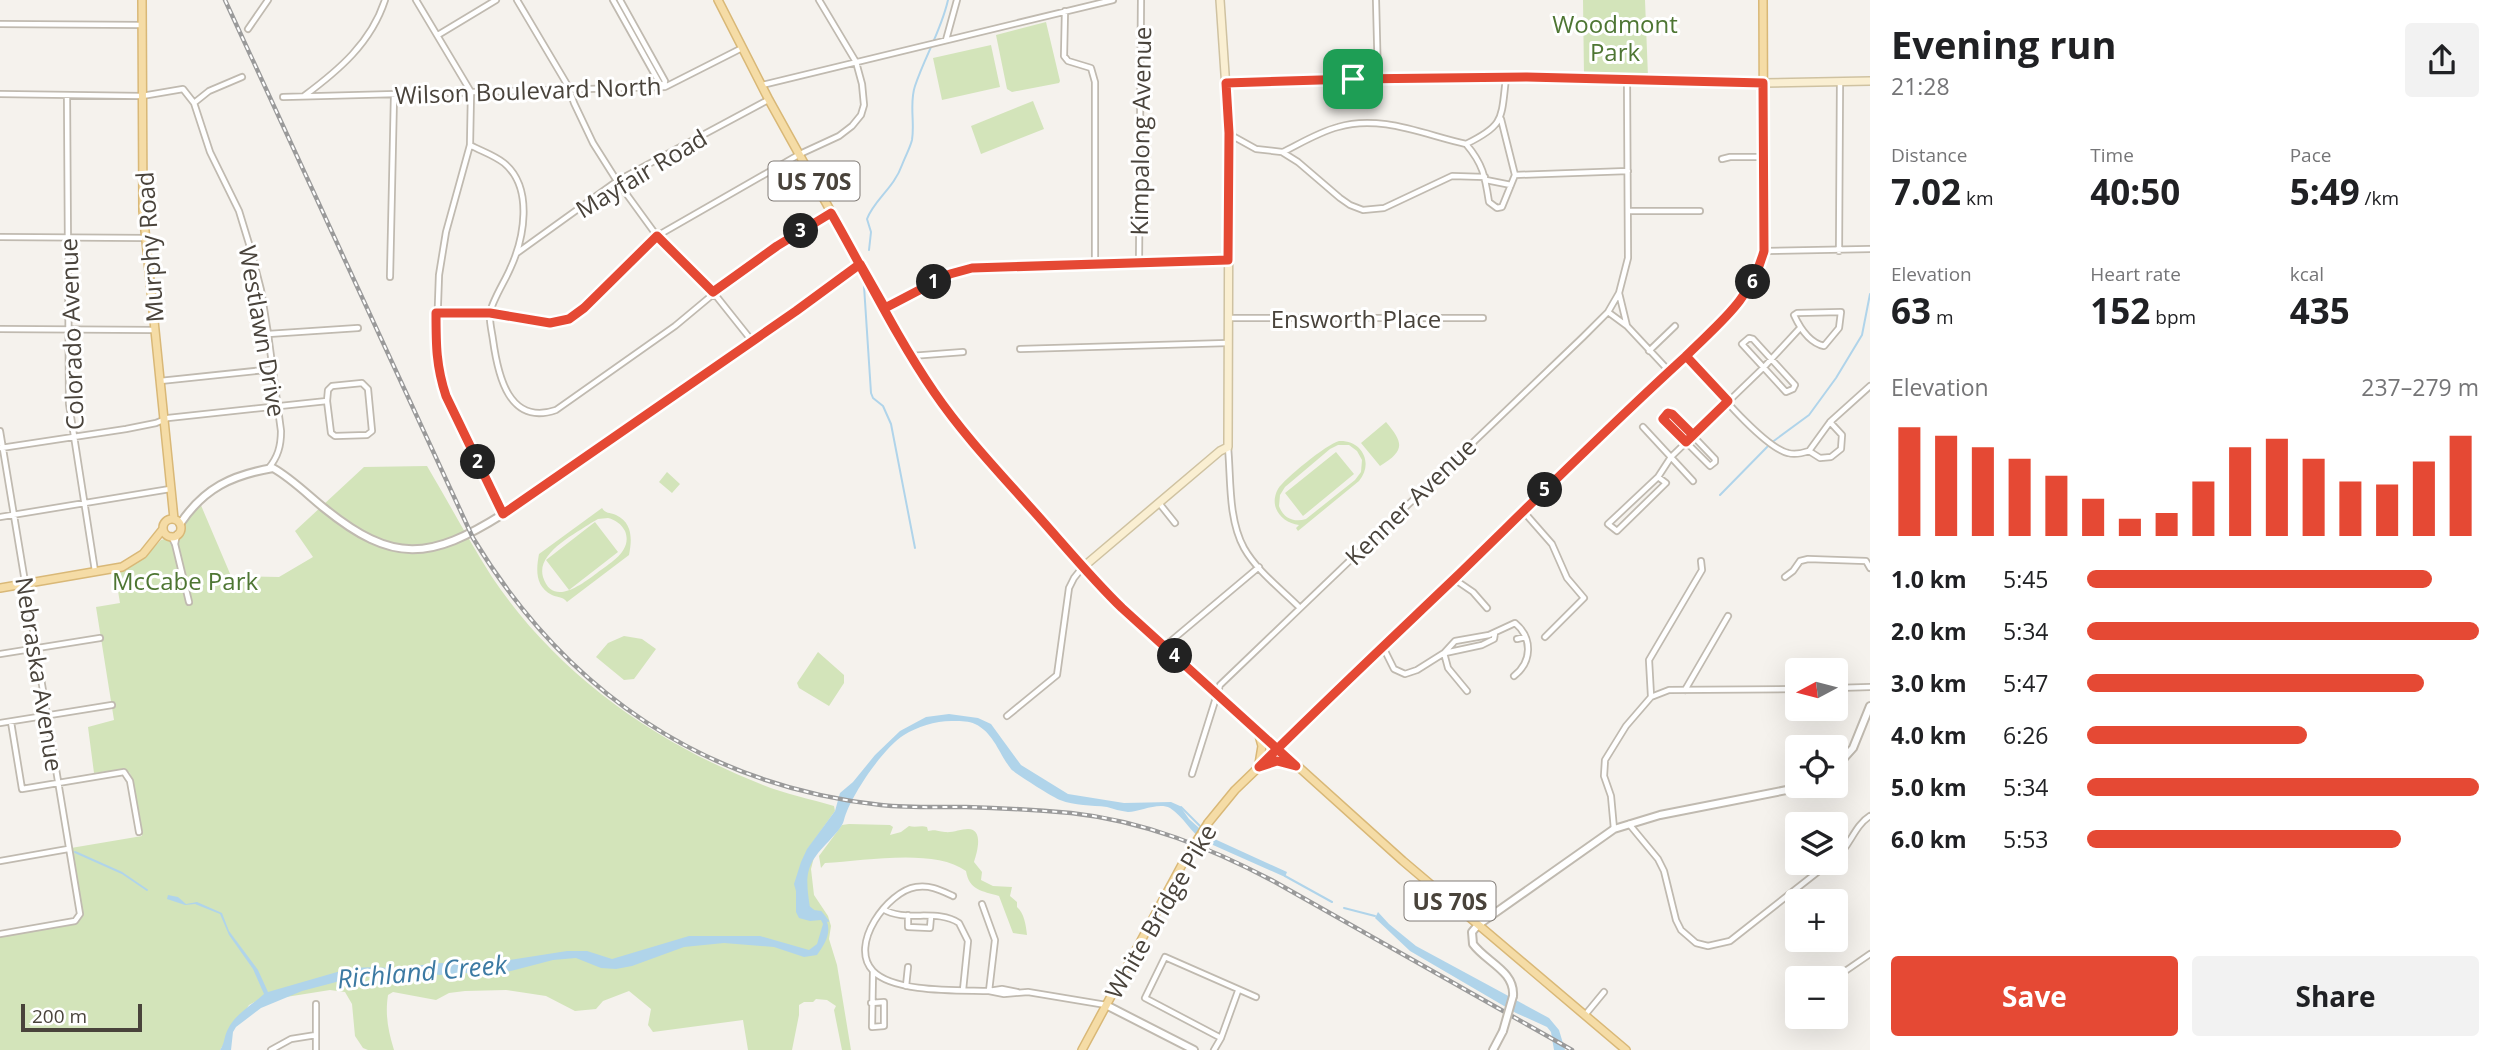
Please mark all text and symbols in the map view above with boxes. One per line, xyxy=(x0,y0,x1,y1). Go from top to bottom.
park label: Woodmont Park xyxy=(1552,7,1678,68)
text: Evening run xyxy=(1891,18,2116,70)
button: share xyxy=(2405,23,2479,97)
street label: Kimpalong Avenue xyxy=(1122,26,1158,236)
pin xyxy=(1323,49,1383,109)
icon: arrive xyxy=(1334,60,1372,98)
street label: Wilson Boulevard North xyxy=(394,69,662,111)
text: 21:28 xyxy=(1891,70,1950,102)
street label: Mayfair Road xyxy=(569,121,713,225)
text: Distance xyxy=(1891,142,1967,168)
text: Time xyxy=(2090,142,2134,168)
text: Pace xyxy=(2290,142,2331,168)
road number: US 70S xyxy=(768,162,860,200)
text: 7.02 xyxy=(1891,168,1961,215)
text: 40:50 xyxy=(2090,168,2180,215)
text: 5:49 xyxy=(2290,168,2360,215)
street label: Murphy Road xyxy=(127,171,171,323)
text: km xyxy=(1961,185,1994,211)
text: /km xyxy=(2360,185,2399,211)
pin: 3 xyxy=(784,214,818,248)
text: 3 xyxy=(795,217,806,243)
street label: Colorado Avenue xyxy=(51,237,91,431)
street label: Westlawn Drive xyxy=(232,243,294,419)
text: Elevation xyxy=(1891,261,1972,287)
text: Heart rate xyxy=(2090,261,2181,287)
text: kcal xyxy=(2290,261,2324,287)
pin: 1 xyxy=(916,264,951,300)
pin: 6 xyxy=(1736,264,1770,300)
text: 1 xyxy=(928,268,939,294)
text: 6 xyxy=(1747,268,1758,294)
text: 63 xyxy=(1891,287,1931,334)
text: 152 xyxy=(2090,287,2150,334)
text: 435 xyxy=(2290,287,2350,334)
street label: Ensworth Place xyxy=(1271,302,1441,335)
text: m xyxy=(1931,304,1954,330)
text: bpm xyxy=(2150,304,2196,330)
text: Elevation xyxy=(1891,371,1989,403)
text: 237–279 m xyxy=(2361,371,2479,403)
street label: Kenner Avenue xyxy=(1337,430,1483,572)
pin: 2 xyxy=(461,444,496,480)
text: 2 xyxy=(472,448,483,474)
pin: 5 xyxy=(1528,472,1562,508)
text: 5 xyxy=(1539,476,1550,502)
text: 1.0 km xyxy=(1891,563,1967,595)
text: 5:45 xyxy=(2003,563,2049,595)
park label: McCabe Park xyxy=(112,564,258,597)
street label: Nebraska Avenue xyxy=(8,574,72,774)
text: 2.0 km xyxy=(1891,615,1967,647)
text: 5:34 xyxy=(2003,615,2049,647)
pin: 4 xyxy=(1158,638,1192,674)
text: 4 xyxy=(1169,642,1180,668)
north arrow xyxy=(1785,658,1848,721)
map controls xyxy=(1785,658,1848,1029)
text: 3.0 km xyxy=(1891,667,1967,699)
text: 5:47 xyxy=(2003,667,2049,699)
text: 4.0 km xyxy=(1891,719,1967,751)
text: 6:26 xyxy=(2003,719,2049,751)
button: locate xyxy=(1785,735,1848,798)
text: 5.0 km xyxy=(1891,771,1967,803)
text: 5:34 xyxy=(2003,771,2049,803)
button: layers xyxy=(1785,812,1848,875)
street label: White Bridge Pike xyxy=(1097,818,1223,1004)
text: 6.0 km xyxy=(1891,823,1967,855)
text: 5:53 xyxy=(2003,823,2049,855)
road number: US 70S xyxy=(1404,882,1496,920)
button: + xyxy=(1785,889,1848,952)
water label: Richland Creek xyxy=(336,946,510,996)
button: Save xyxy=(1891,956,2178,1036)
button: Share xyxy=(2192,956,2479,1036)
button: − xyxy=(1785,966,1848,1029)
scale bar xyxy=(21,1001,142,1033)
text: 200 m xyxy=(32,1003,87,1029)

